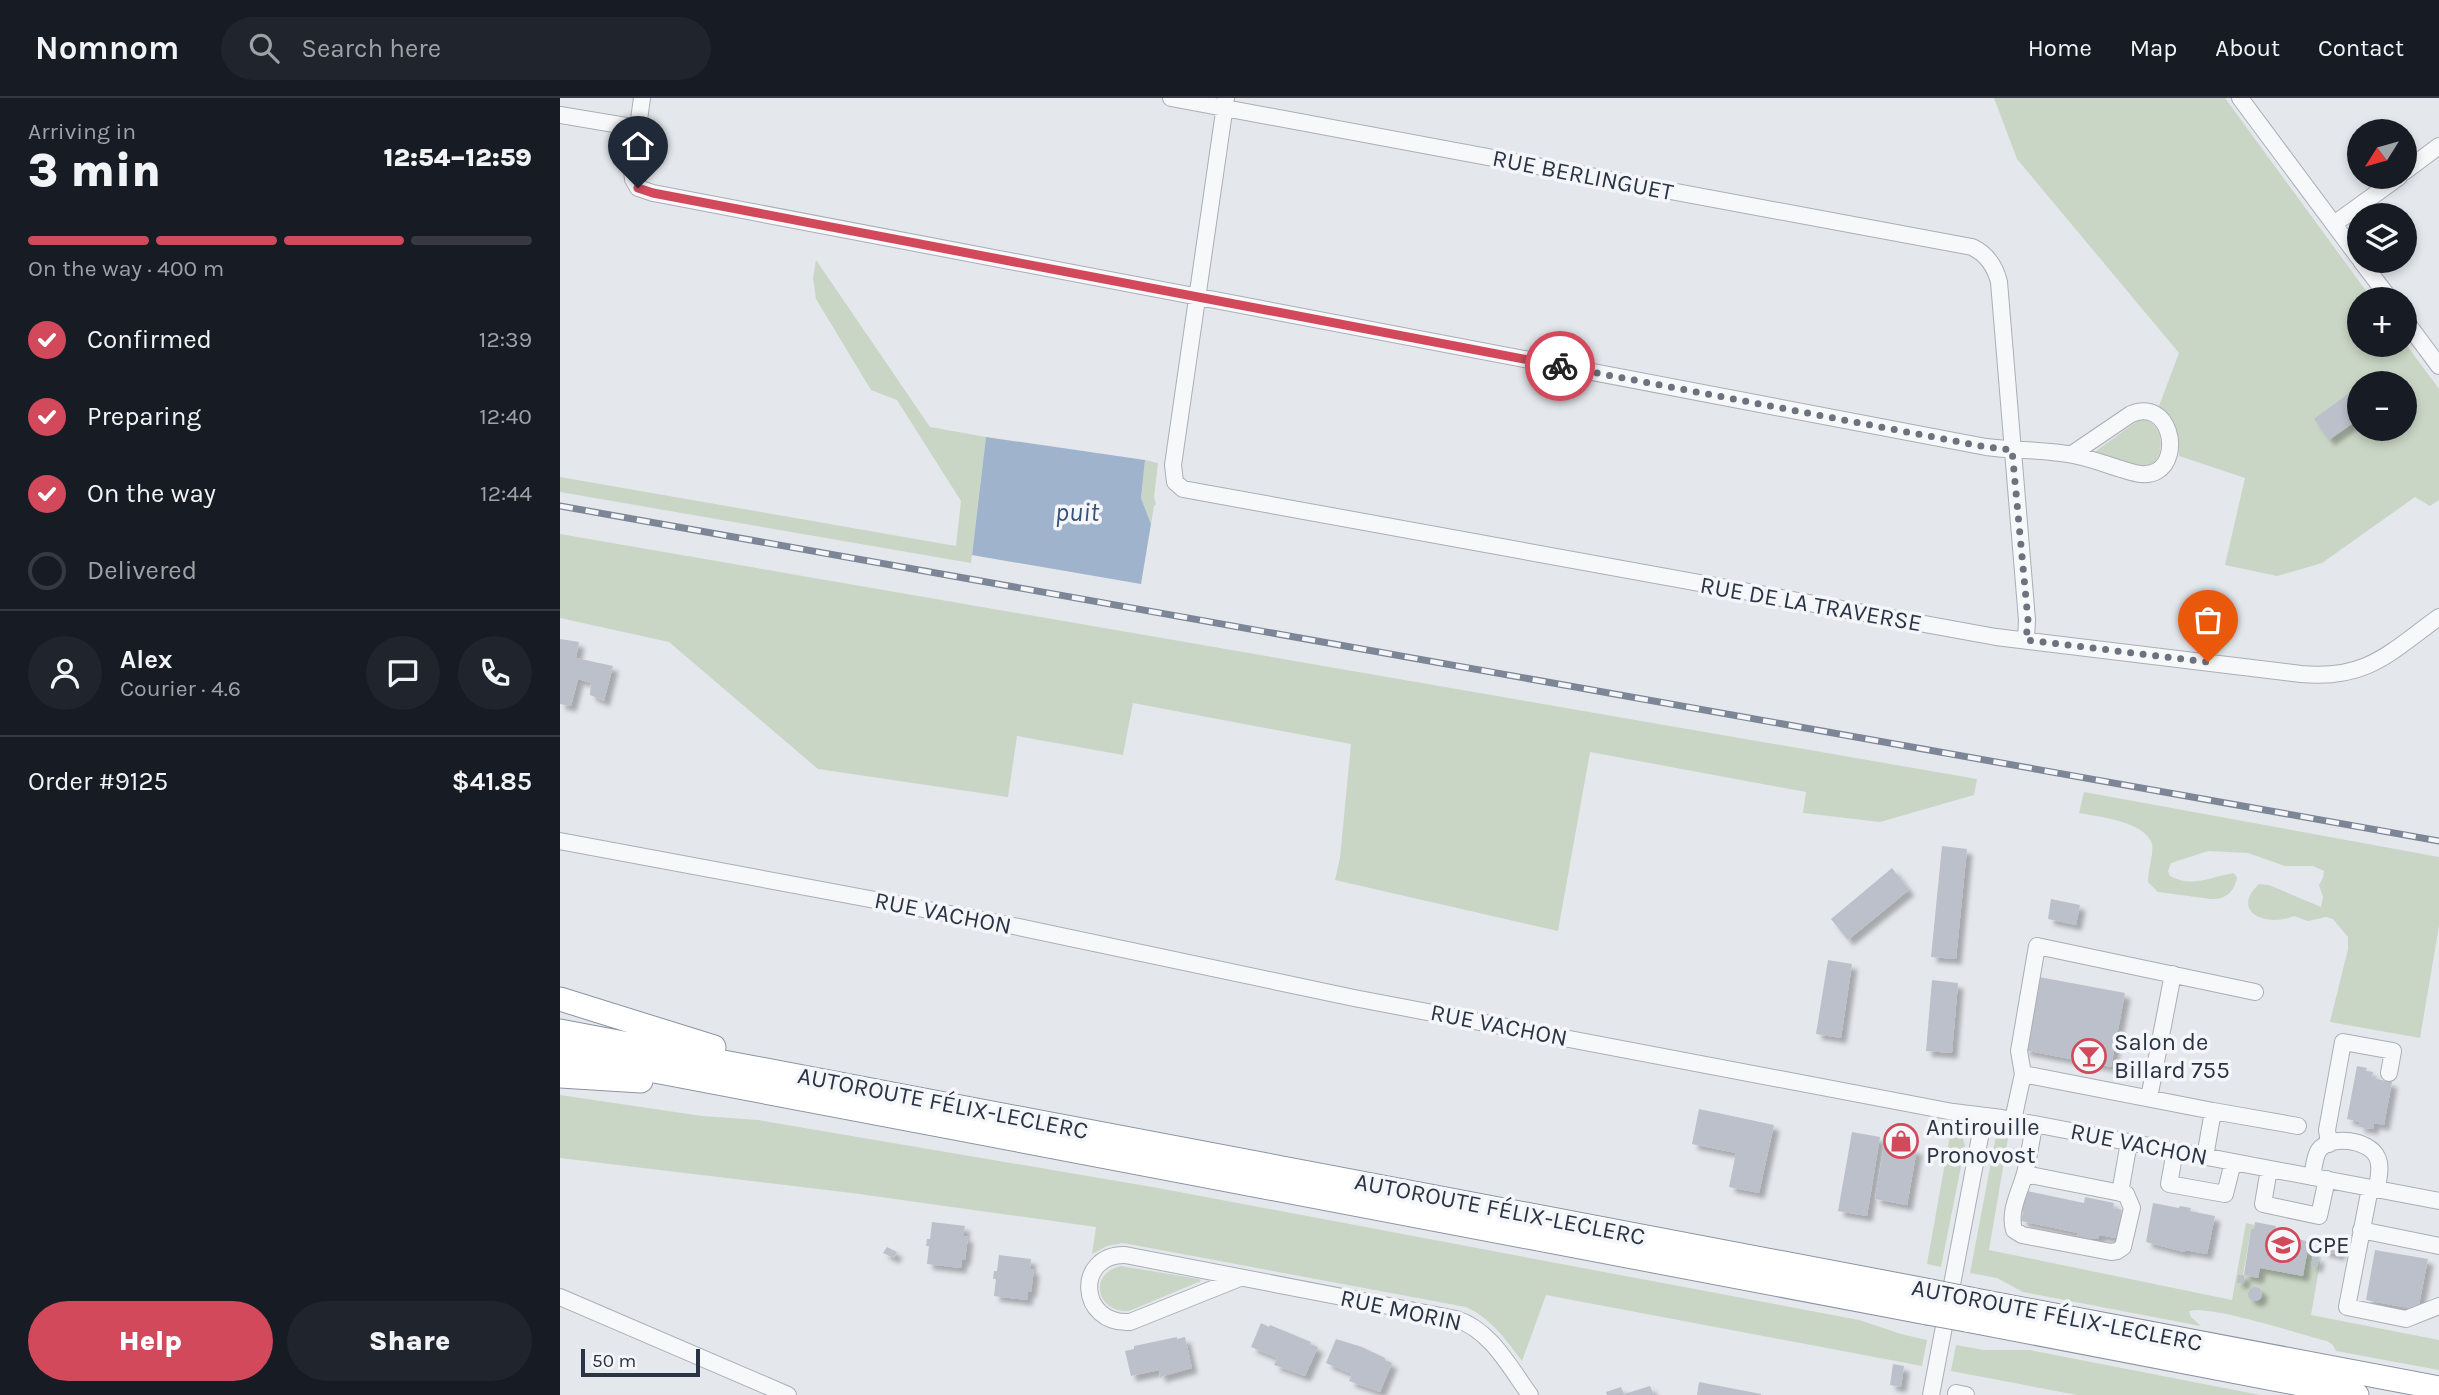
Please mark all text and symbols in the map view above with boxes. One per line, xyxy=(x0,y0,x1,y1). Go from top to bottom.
search box xyxy=(221,17,711,80)
text: Nomnom xyxy=(35,29,179,67)
icon: search xyxy=(245,29,283,67)
text: Search here xyxy=(301,33,441,64)
text: Home xyxy=(2028,34,2092,62)
text: Map xyxy=(2130,34,2177,62)
text: About xyxy=(2215,34,2280,62)
text: Contact xyxy=(2318,34,2404,62)
pin xyxy=(608,116,668,188)
text: Arriving in xyxy=(28,118,136,145)
north arrow xyxy=(2347,119,2417,189)
map controls xyxy=(2347,119,2417,441)
icon: home xyxy=(619,127,657,165)
text: 12:54–12:59 xyxy=(384,142,532,173)
text: 3 min xyxy=(28,144,161,198)
street label: RUE BERLINGUET xyxy=(1490,144,1676,206)
button: layers xyxy=(2347,203,2417,273)
text: On the way · 400 m xyxy=(28,255,224,282)
button: + xyxy=(2347,287,2417,357)
icon: check xyxy=(28,321,66,359)
text: Confirmed xyxy=(87,324,212,355)
text: 12:39 xyxy=(479,326,532,353)
courier xyxy=(1525,331,1595,401)
icon: bike xyxy=(1541,347,1579,385)
button: − xyxy=(2347,371,2417,441)
icon: check xyxy=(28,398,66,436)
text: Preparing xyxy=(87,401,201,432)
text: 12:40 xyxy=(479,403,532,430)
icon: check xyxy=(28,475,66,513)
text: On the way xyxy=(87,478,216,509)
text: 12:44 xyxy=(480,480,532,507)
water label: puit xyxy=(1055,497,1100,528)
text: Delivered xyxy=(87,555,197,586)
street label: RUE DE LA TRAVERSE xyxy=(1698,571,1924,637)
pin xyxy=(2178,590,2238,662)
icon: bag xyxy=(2189,601,2227,639)
button: person xyxy=(28,636,102,710)
button: chat xyxy=(366,636,440,710)
button: phone xyxy=(458,636,532,710)
text: Alex xyxy=(120,644,172,675)
text: Courier · 4.6 xyxy=(120,675,241,702)
text: Order #9125 xyxy=(28,766,168,797)
text: $41.85 xyxy=(452,766,532,797)
street label: RUE VACHON xyxy=(872,886,1014,940)
street label: RUE VACHON xyxy=(1428,998,1570,1052)
place label: Salon de Billard 755 xyxy=(2114,1028,2230,1084)
bar icon: Salon de Billard 755 xyxy=(2070,1037,2108,1075)
street label: AUTOROUTE FÉLIX-LECLERC xyxy=(795,1060,1091,1145)
place label: Antirouille Pronovost xyxy=(1926,1113,2040,1169)
street label: RUE VACHON xyxy=(2068,1117,2210,1171)
shop icon: Antirouille Pronovost xyxy=(1882,1122,1920,1160)
street label: AUTOROUTE FÉLIX-LECLERC xyxy=(1352,1166,1648,1251)
school or university icon: CPE xyxy=(2264,1226,2302,1264)
place label: CPE xyxy=(2308,1231,2349,1259)
street label: AUTOROUTE FÉLIX-LECLERC xyxy=(1909,1272,2205,1357)
street label: RUE MORIN xyxy=(1338,1283,1464,1337)
button: Help xyxy=(28,1301,273,1381)
button: Share xyxy=(287,1301,532,1381)
scale bar xyxy=(581,1346,700,1378)
text: 50 m xyxy=(592,1350,636,1372)

